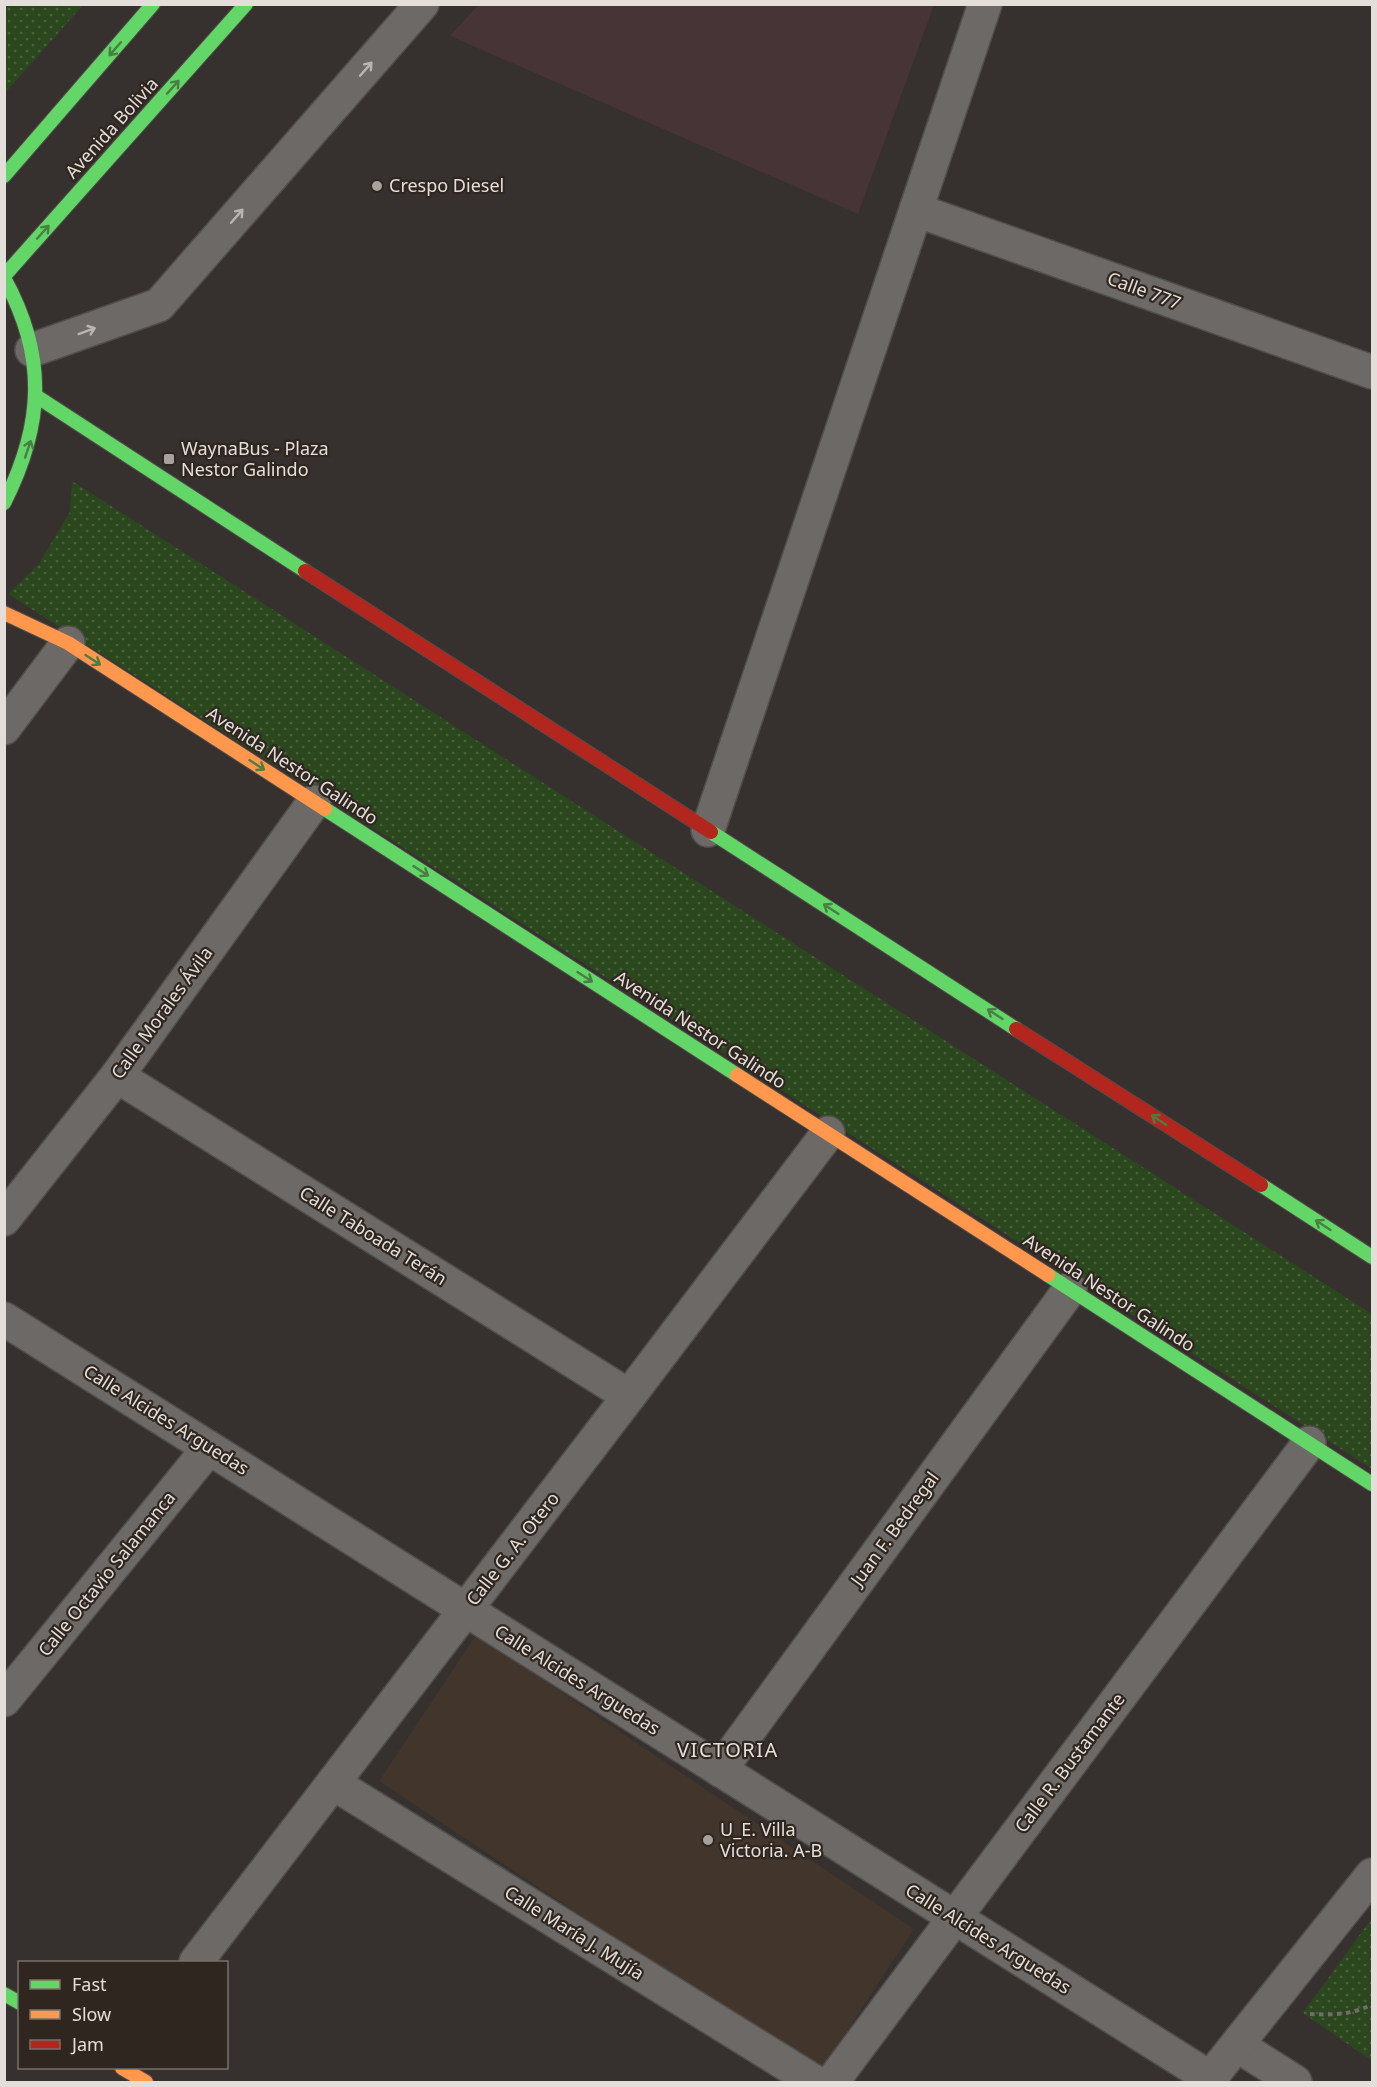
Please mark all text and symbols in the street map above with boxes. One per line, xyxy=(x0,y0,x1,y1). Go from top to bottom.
one-way arrow xyxy=(108,41,122,56)
one-way arrow xyxy=(359,62,373,77)
street label: Avenida Bolivia xyxy=(59,72,163,183)
one-way arrow xyxy=(166,79,180,94)
place label: Crespo Diesel xyxy=(389,173,504,197)
marker: Crespo Diesel xyxy=(370,179,384,193)
one-way arrow xyxy=(231,208,244,224)
one-way arrow xyxy=(36,225,50,240)
street label: Calle 777 xyxy=(1104,266,1184,314)
one-way arrow xyxy=(77,324,96,335)
place label: WaynaBus - Plaza Nestor Galindo xyxy=(181,436,329,481)
one-way arrow xyxy=(23,440,34,459)
marker: WaynaBus - Plaza Nestor Galindo xyxy=(162,452,176,466)
one-way arrow xyxy=(85,653,102,666)
street label: Avenida Nestor Galindo xyxy=(202,701,383,830)
one-way arrow xyxy=(249,759,266,772)
one-way arrow xyxy=(412,865,429,877)
one-way arrow xyxy=(823,903,840,915)
street label: Calle Morales Ávila xyxy=(105,941,217,1083)
street label: Avenida Nestor Galindo xyxy=(610,965,791,1094)
one-way arrow xyxy=(576,971,593,983)
one-way arrow xyxy=(987,1008,1004,1020)
one-way arrow xyxy=(1151,1113,1168,1125)
street label: Calle Taboada Terán xyxy=(295,1180,452,1290)
one-way arrow xyxy=(1315,1219,1332,1231)
street label: Avenida Nestor Galindo xyxy=(1019,1228,1200,1357)
street label: Calle Alcides Arguedas xyxy=(79,1359,254,1480)
street label: Juan F. Bedregal xyxy=(843,1466,944,1592)
street label: Calle Octavio Salamanca xyxy=(32,1486,180,1661)
street label: Calle G. A. Otero xyxy=(460,1487,564,1610)
street label: Calle Alcides Arguedas xyxy=(490,1619,665,1740)
street label: Calle R. Bustamante xyxy=(1009,1688,1130,1837)
district label: VICTORIA xyxy=(677,1736,779,1763)
place label: U_E. Villa Victoria. A-B xyxy=(720,1817,822,1862)
marker: U_E. Villa Victoria. A-B xyxy=(701,1833,715,1847)
street label: Calle Alcides Arguedas xyxy=(901,1878,1076,1999)
street label: Calle María J. Mujía xyxy=(500,1880,649,1985)
legend xyxy=(18,1961,228,2069)
text: Fast xyxy=(72,1972,107,1996)
text: Slow xyxy=(72,2002,111,2026)
text: Jam xyxy=(70,2032,104,2056)

